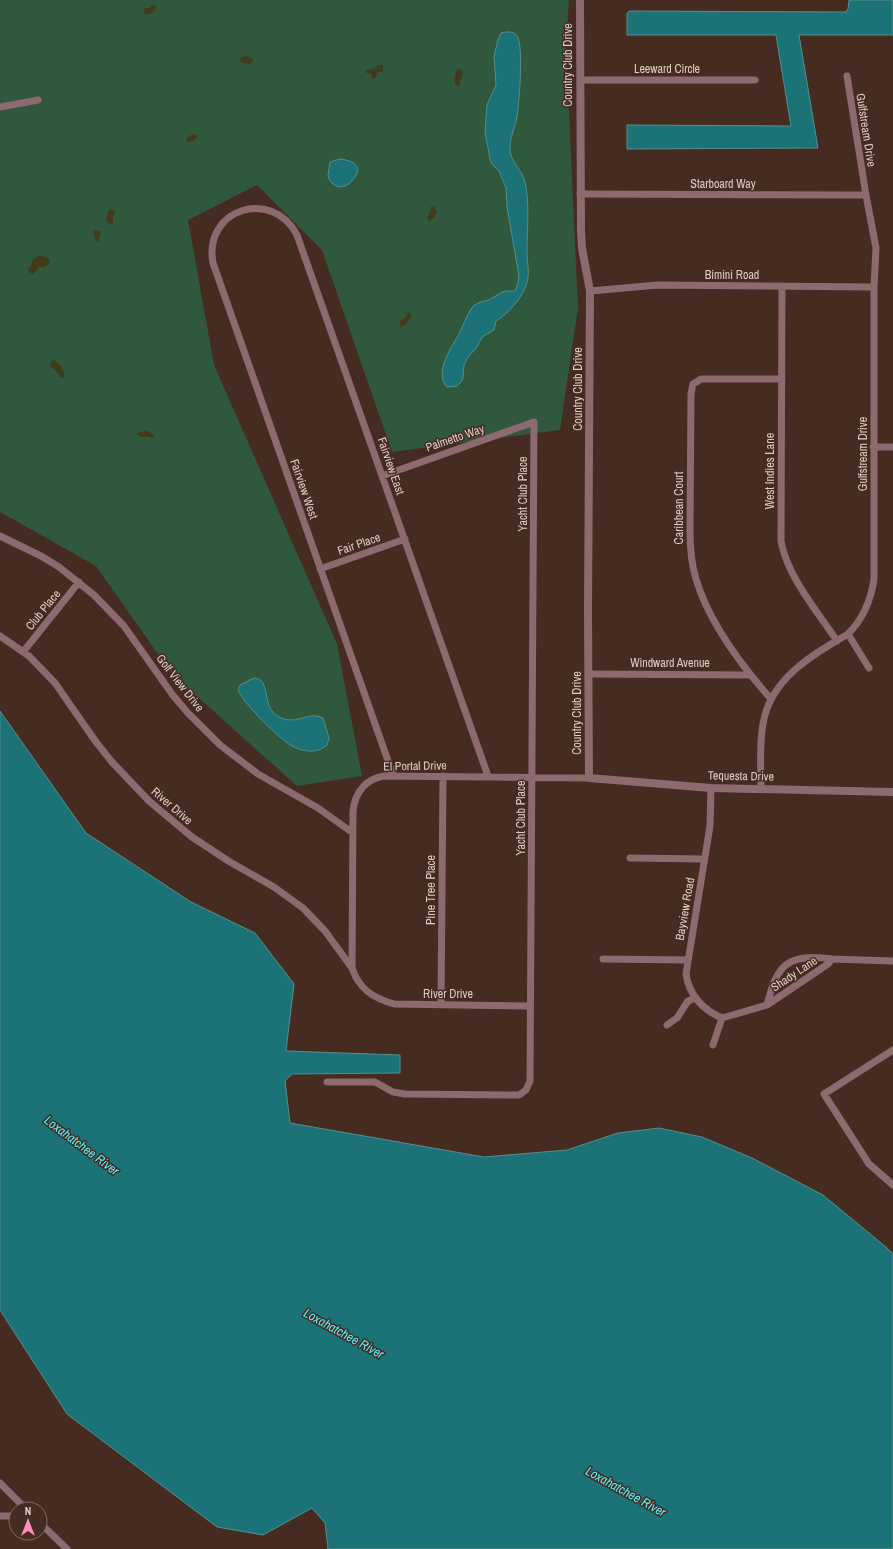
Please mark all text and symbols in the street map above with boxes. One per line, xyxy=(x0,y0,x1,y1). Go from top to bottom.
street label: Country Club Drive xyxy=(560,23,576,107)
street label: Leeward Circle xyxy=(634,61,700,77)
street label: Gulfstream Drive xyxy=(852,92,880,168)
street label: Starboard Way xyxy=(690,176,756,192)
street label: Bimini Road xyxy=(705,267,759,283)
street label: Country Club Drive xyxy=(570,347,586,431)
street label: Gulfstream Drive xyxy=(855,417,871,491)
street label: Palmetto Way xyxy=(424,420,486,455)
street label: West Indies Lane xyxy=(762,433,778,509)
street label: Fairview East xyxy=(374,435,408,497)
street label: Fairview West xyxy=(286,457,322,521)
street label: Yacht Club Place xyxy=(515,457,531,531)
street label: Caribbean Court xyxy=(671,471,687,544)
street label: Fair Place xyxy=(335,529,383,559)
street label: Club Place xyxy=(22,586,64,634)
street label: Golf View Drive xyxy=(153,651,207,715)
street label: Windward Avenue xyxy=(630,655,710,671)
street label: Country Club Drive xyxy=(569,671,585,755)
street label: El Portal Drive xyxy=(383,757,447,775)
street label: Tequesta Drive xyxy=(708,767,774,785)
street label: Yacht Club Place xyxy=(513,781,529,855)
street label: River Drive xyxy=(148,784,196,828)
street label: Pine Tree Place xyxy=(423,855,439,925)
street label: Bayview Road xyxy=(672,876,698,942)
street label: Shady Lane xyxy=(768,953,820,995)
street label: River Drive xyxy=(423,986,473,1002)
water label: Loxahatchee River xyxy=(41,1112,123,1179)
water label: Loxahatchee River xyxy=(301,1304,387,1363)
water label: Loxahatchee River xyxy=(583,1462,669,1521)
north arrow xyxy=(8,1501,48,1541)
text: N xyxy=(25,1504,31,1518)

